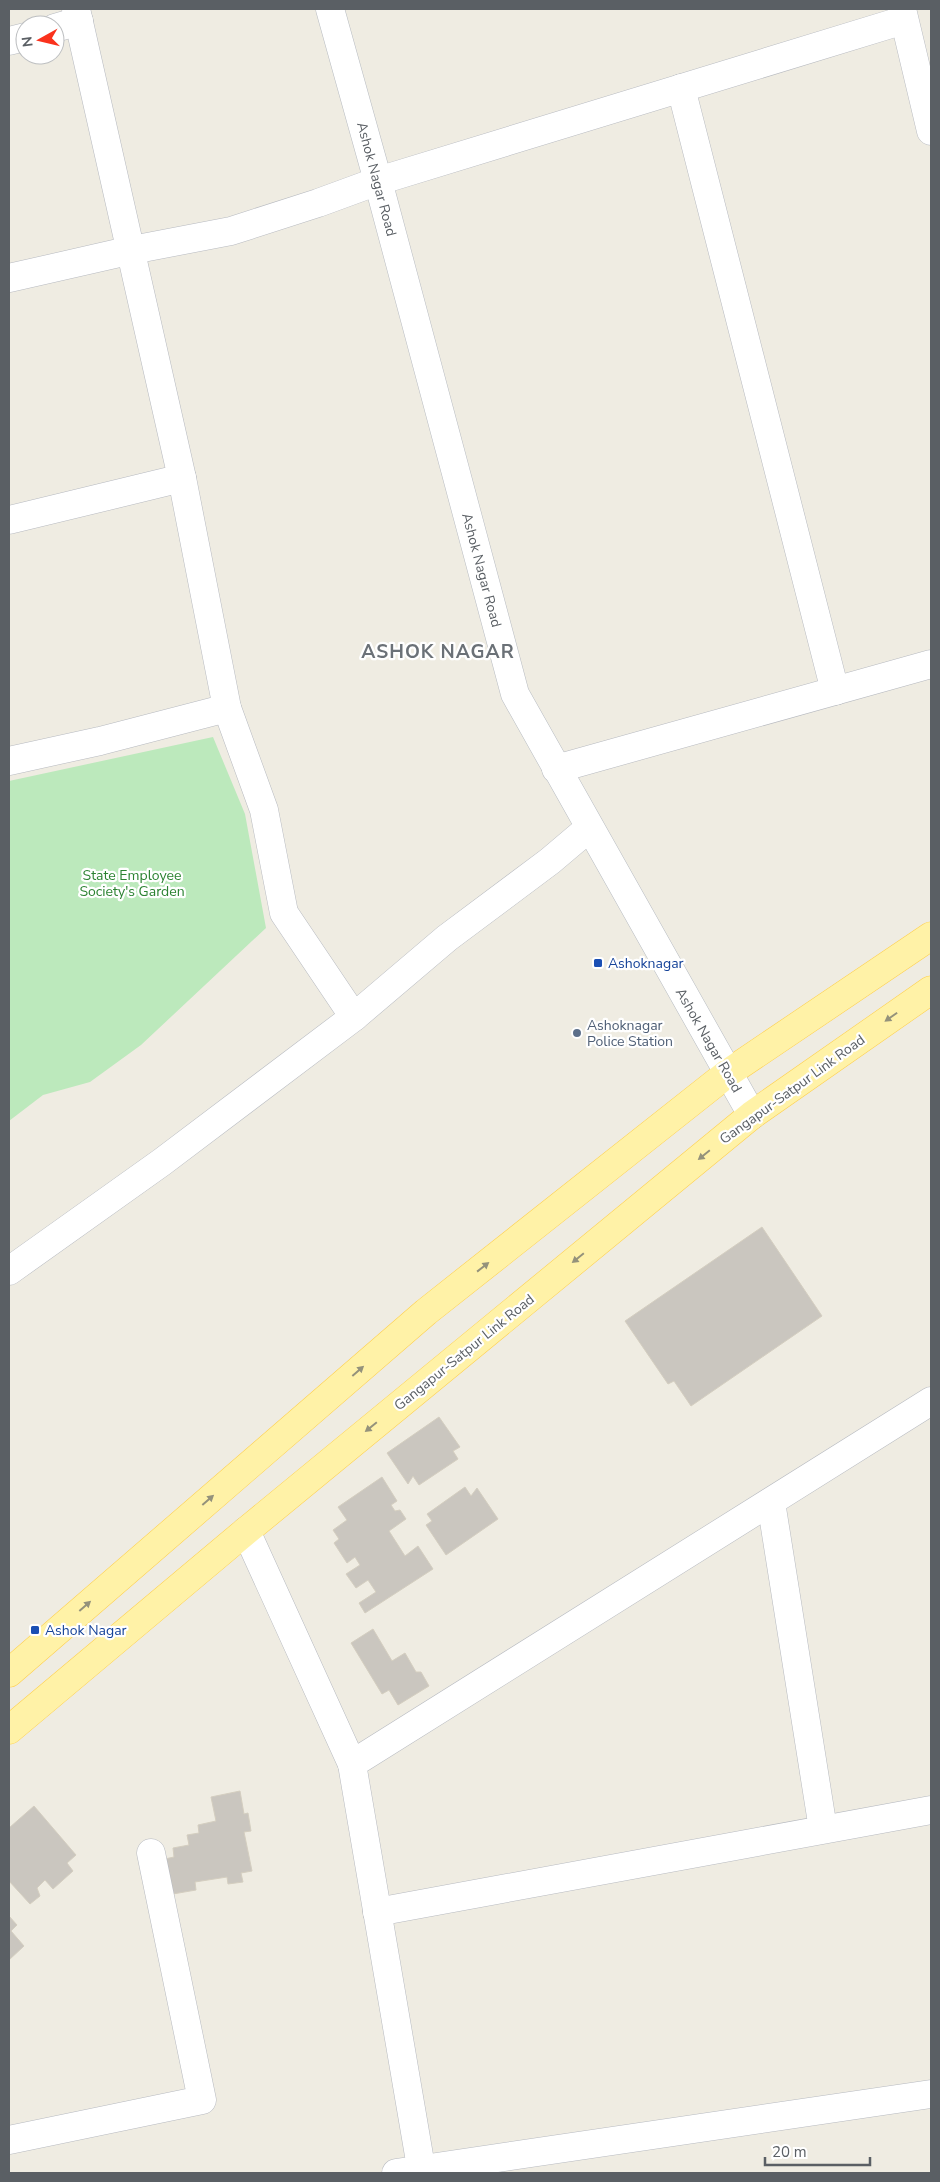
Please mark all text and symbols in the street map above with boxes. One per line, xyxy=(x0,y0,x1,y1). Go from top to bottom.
north arrow xyxy=(15,15,65,65)
text: N xyxy=(17,35,38,48)
street label: Ashok Nagar Road xyxy=(352,120,401,238)
street label: Ashok Nagar Road xyxy=(457,511,506,629)
district label: ASHOK NAGAR xyxy=(361,639,515,665)
park label: State Employee Society's Garden xyxy=(79,866,185,901)
place label: Ashoknagar xyxy=(608,954,684,973)
marker: Ashoknagar xyxy=(592,957,604,969)
street label: Ashok Nagar Road xyxy=(671,984,746,1096)
one-way arrow xyxy=(885,1012,898,1023)
place label: Ashoknagar Police Station xyxy=(587,1016,673,1051)
marker: Ashoknagar Police Station xyxy=(571,1027,583,1039)
street label: Gangapur-Satpur Link Road xyxy=(716,1030,869,1149)
one-way arrow xyxy=(697,1149,710,1160)
one-way arrow xyxy=(572,1252,585,1263)
one-way arrow xyxy=(476,1262,489,1273)
street label: Gangapur-Satpur Link Road xyxy=(390,1290,538,1415)
one-way arrow xyxy=(351,1365,363,1377)
one-way arrow xyxy=(365,1422,378,1433)
one-way arrow xyxy=(202,1494,214,1506)
one-way arrow xyxy=(79,1601,92,1612)
place label: Ashok Nagar xyxy=(45,1621,127,1640)
marker: Ashok Nagar xyxy=(29,1624,41,1636)
scale bar xyxy=(765,2134,870,2166)
text: 20 m xyxy=(772,2142,807,2162)

